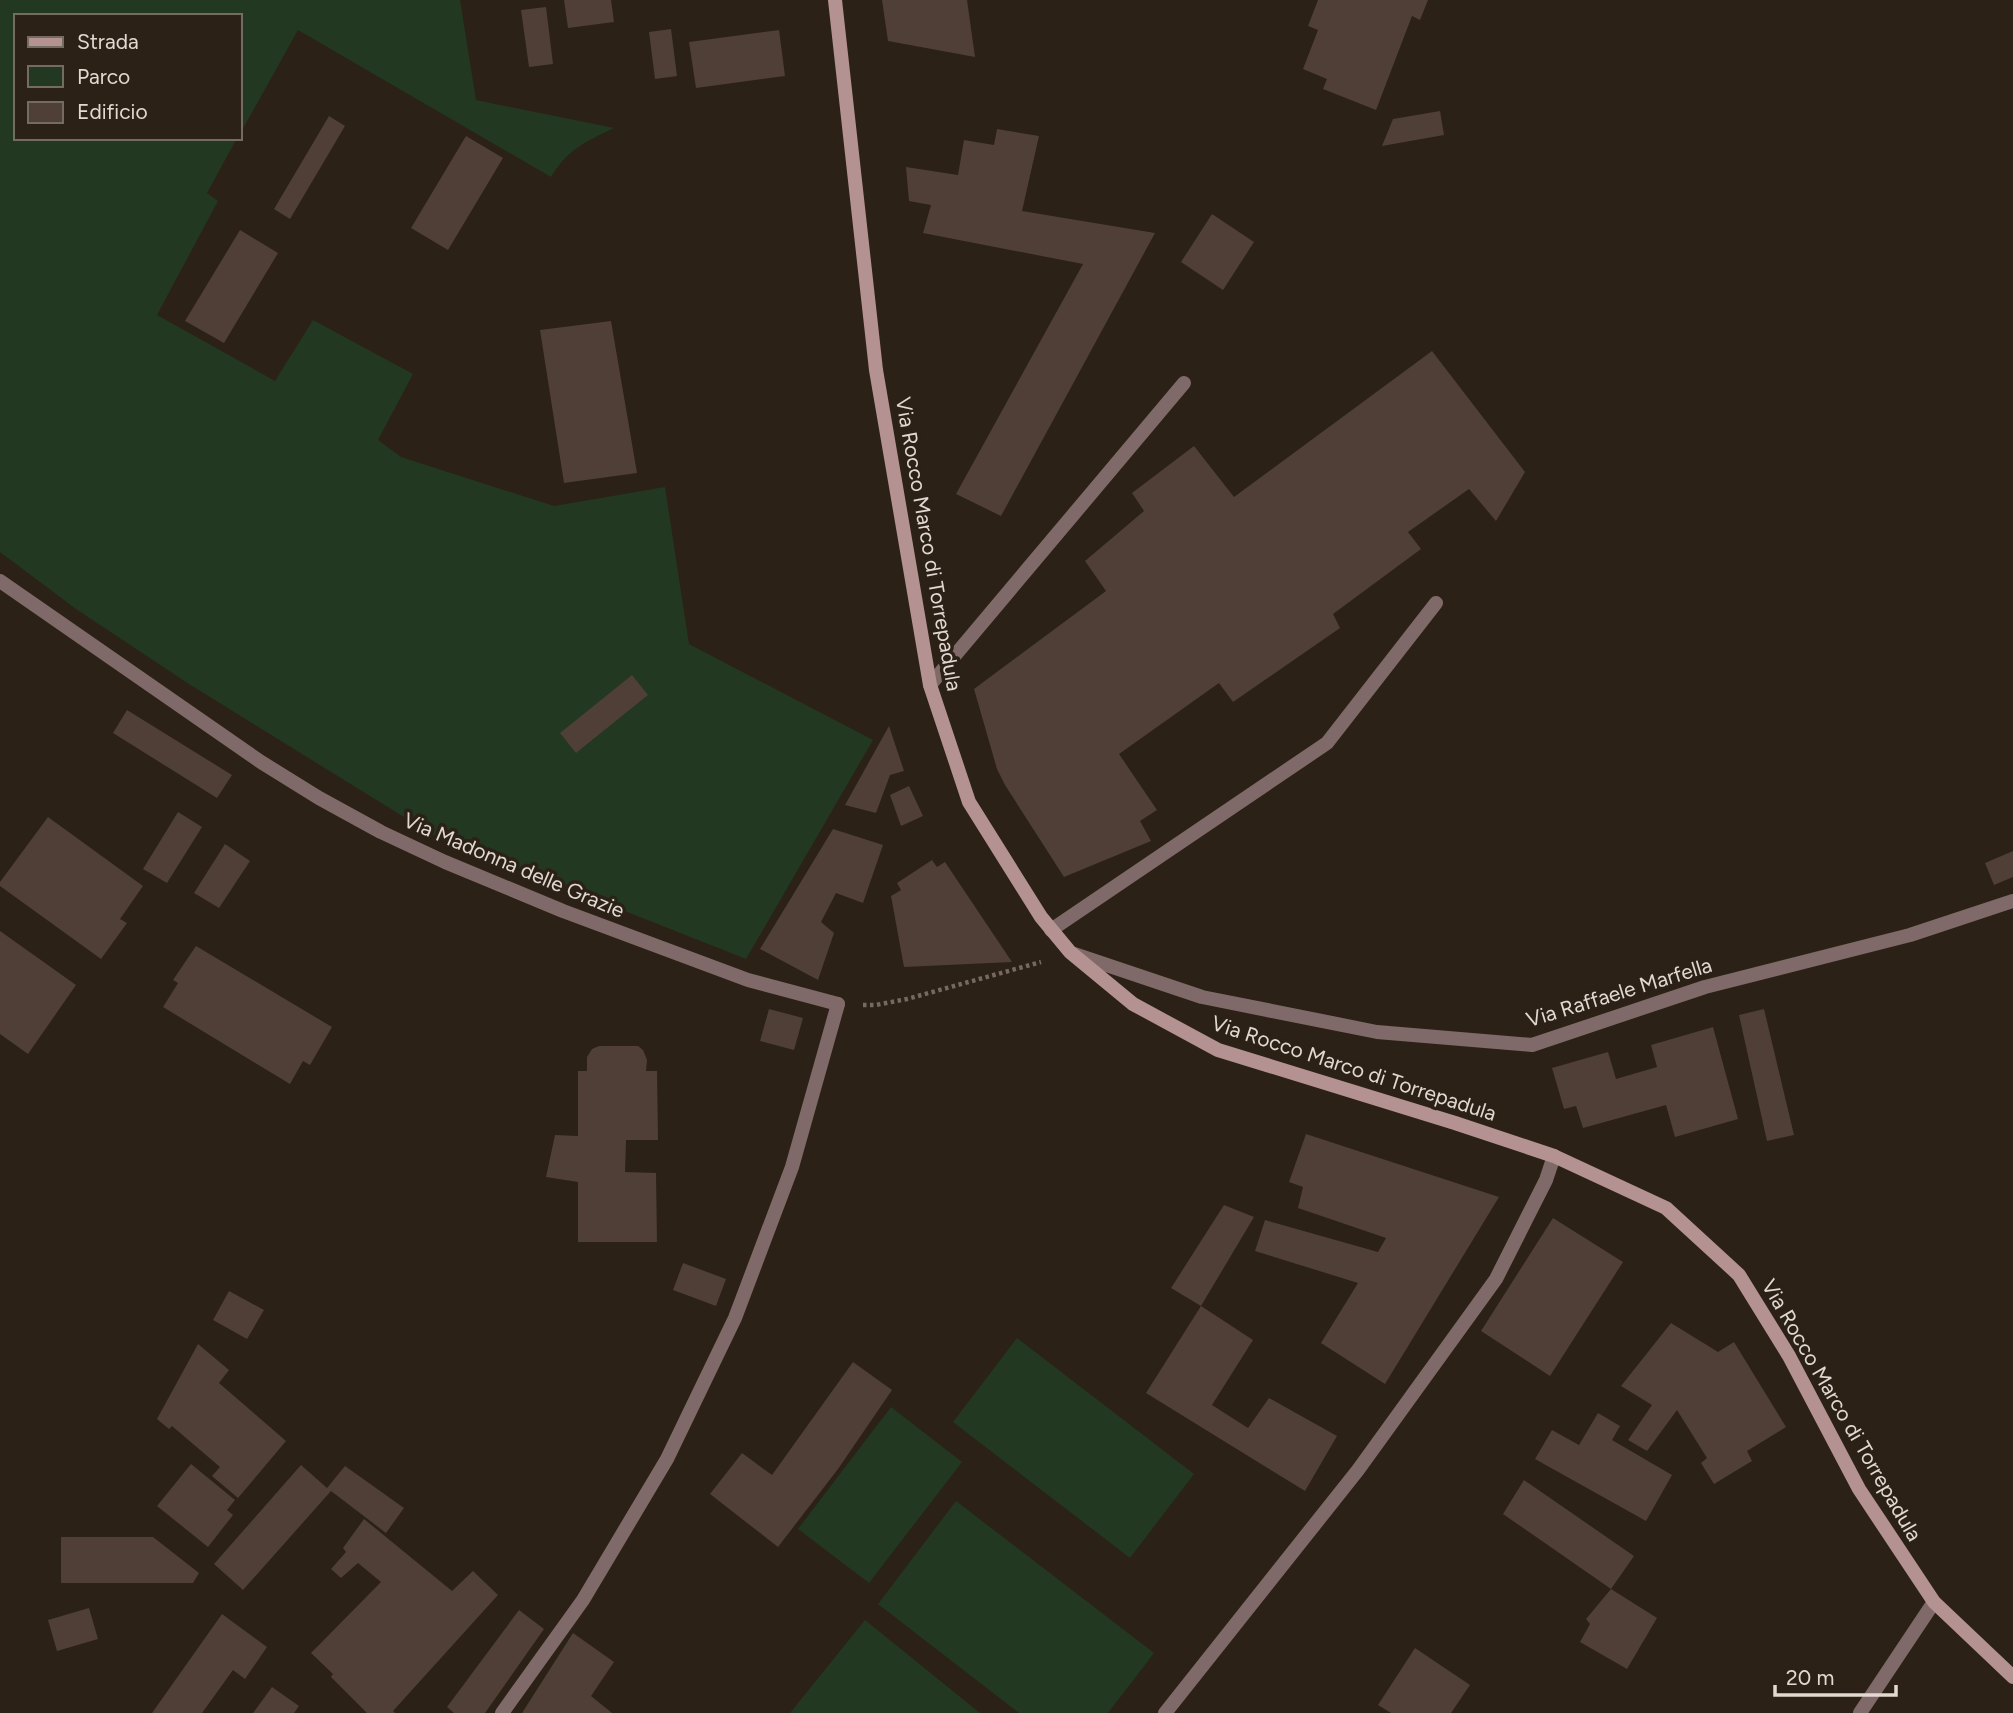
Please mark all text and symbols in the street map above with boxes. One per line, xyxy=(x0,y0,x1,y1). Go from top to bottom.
legend xyxy=(14,14,242,140)
text: Strada xyxy=(77,29,139,54)
text: Parco xyxy=(77,64,130,89)
text: Edificio xyxy=(77,99,148,124)
street label: Via Rocco Marco di Torrepadula xyxy=(891,395,967,693)
street label: Via Madonna delle Grazie xyxy=(400,807,628,923)
street label: Via Raffaele Marfella xyxy=(1523,952,1715,1032)
street label: Via Rocco Marco di Torrepadula xyxy=(1208,1010,1500,1126)
street label: Via Rocco Marco di Torrepadula xyxy=(1757,1275,1927,1545)
scale bar xyxy=(1775,1654,1896,1698)
text: 20 m xyxy=(1786,1665,1834,1690)

